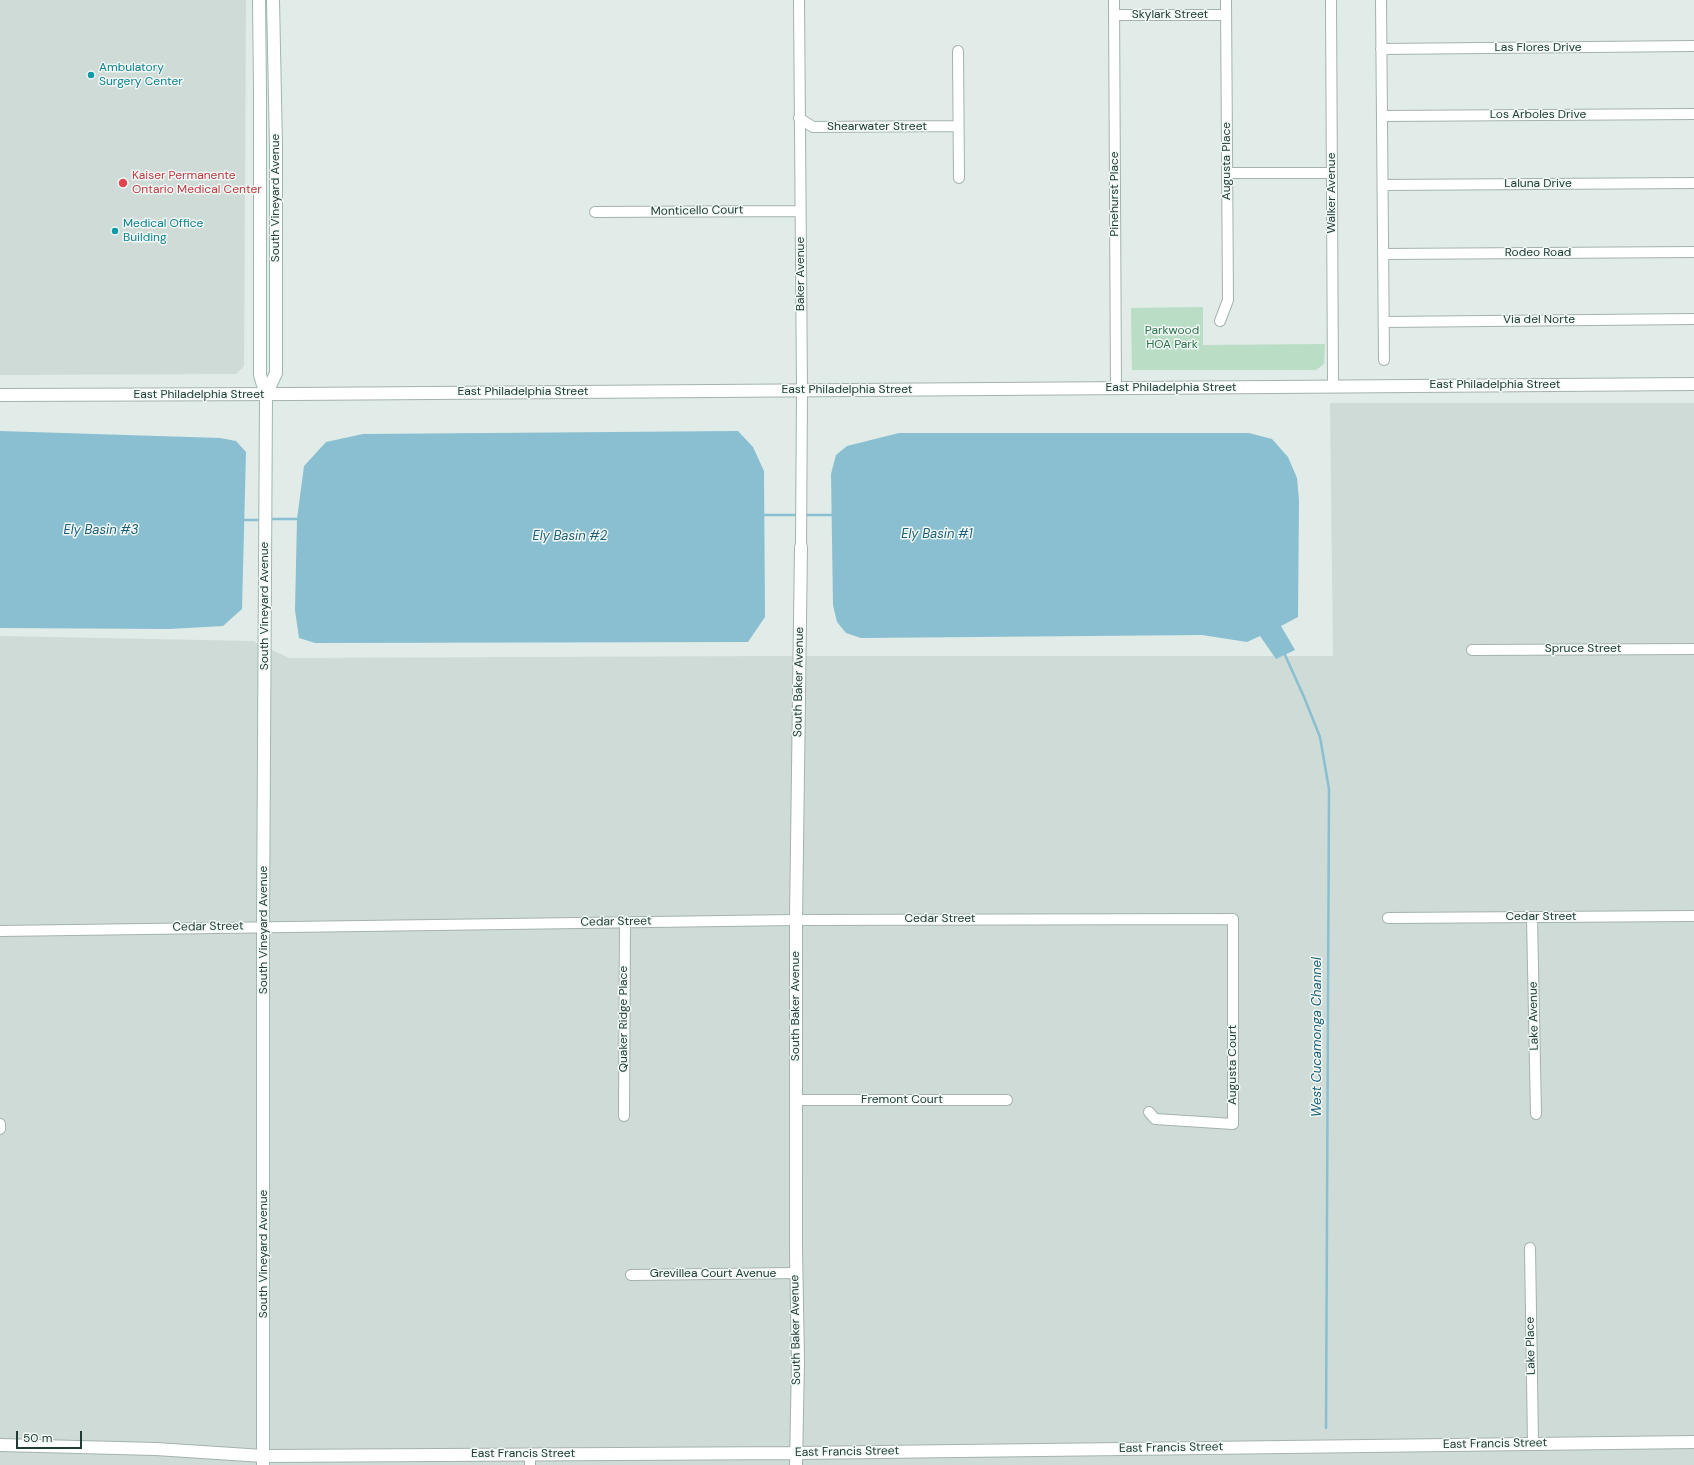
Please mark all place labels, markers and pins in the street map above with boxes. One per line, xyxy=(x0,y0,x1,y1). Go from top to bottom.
place label: Ambulatory Surgery Center xyxy=(99,61,183,89)
marker: Ambulatory Surgery Center xyxy=(86,70,96,80)
place label: Kaiser Permanente Ontario Medical Center xyxy=(132,169,262,197)
marker: Kaiser Permanente Ontario Medical Center xyxy=(117,177,129,189)
place label: Medical Office Building xyxy=(123,217,203,245)
marker: Medical Office Building xyxy=(110,226,120,236)

